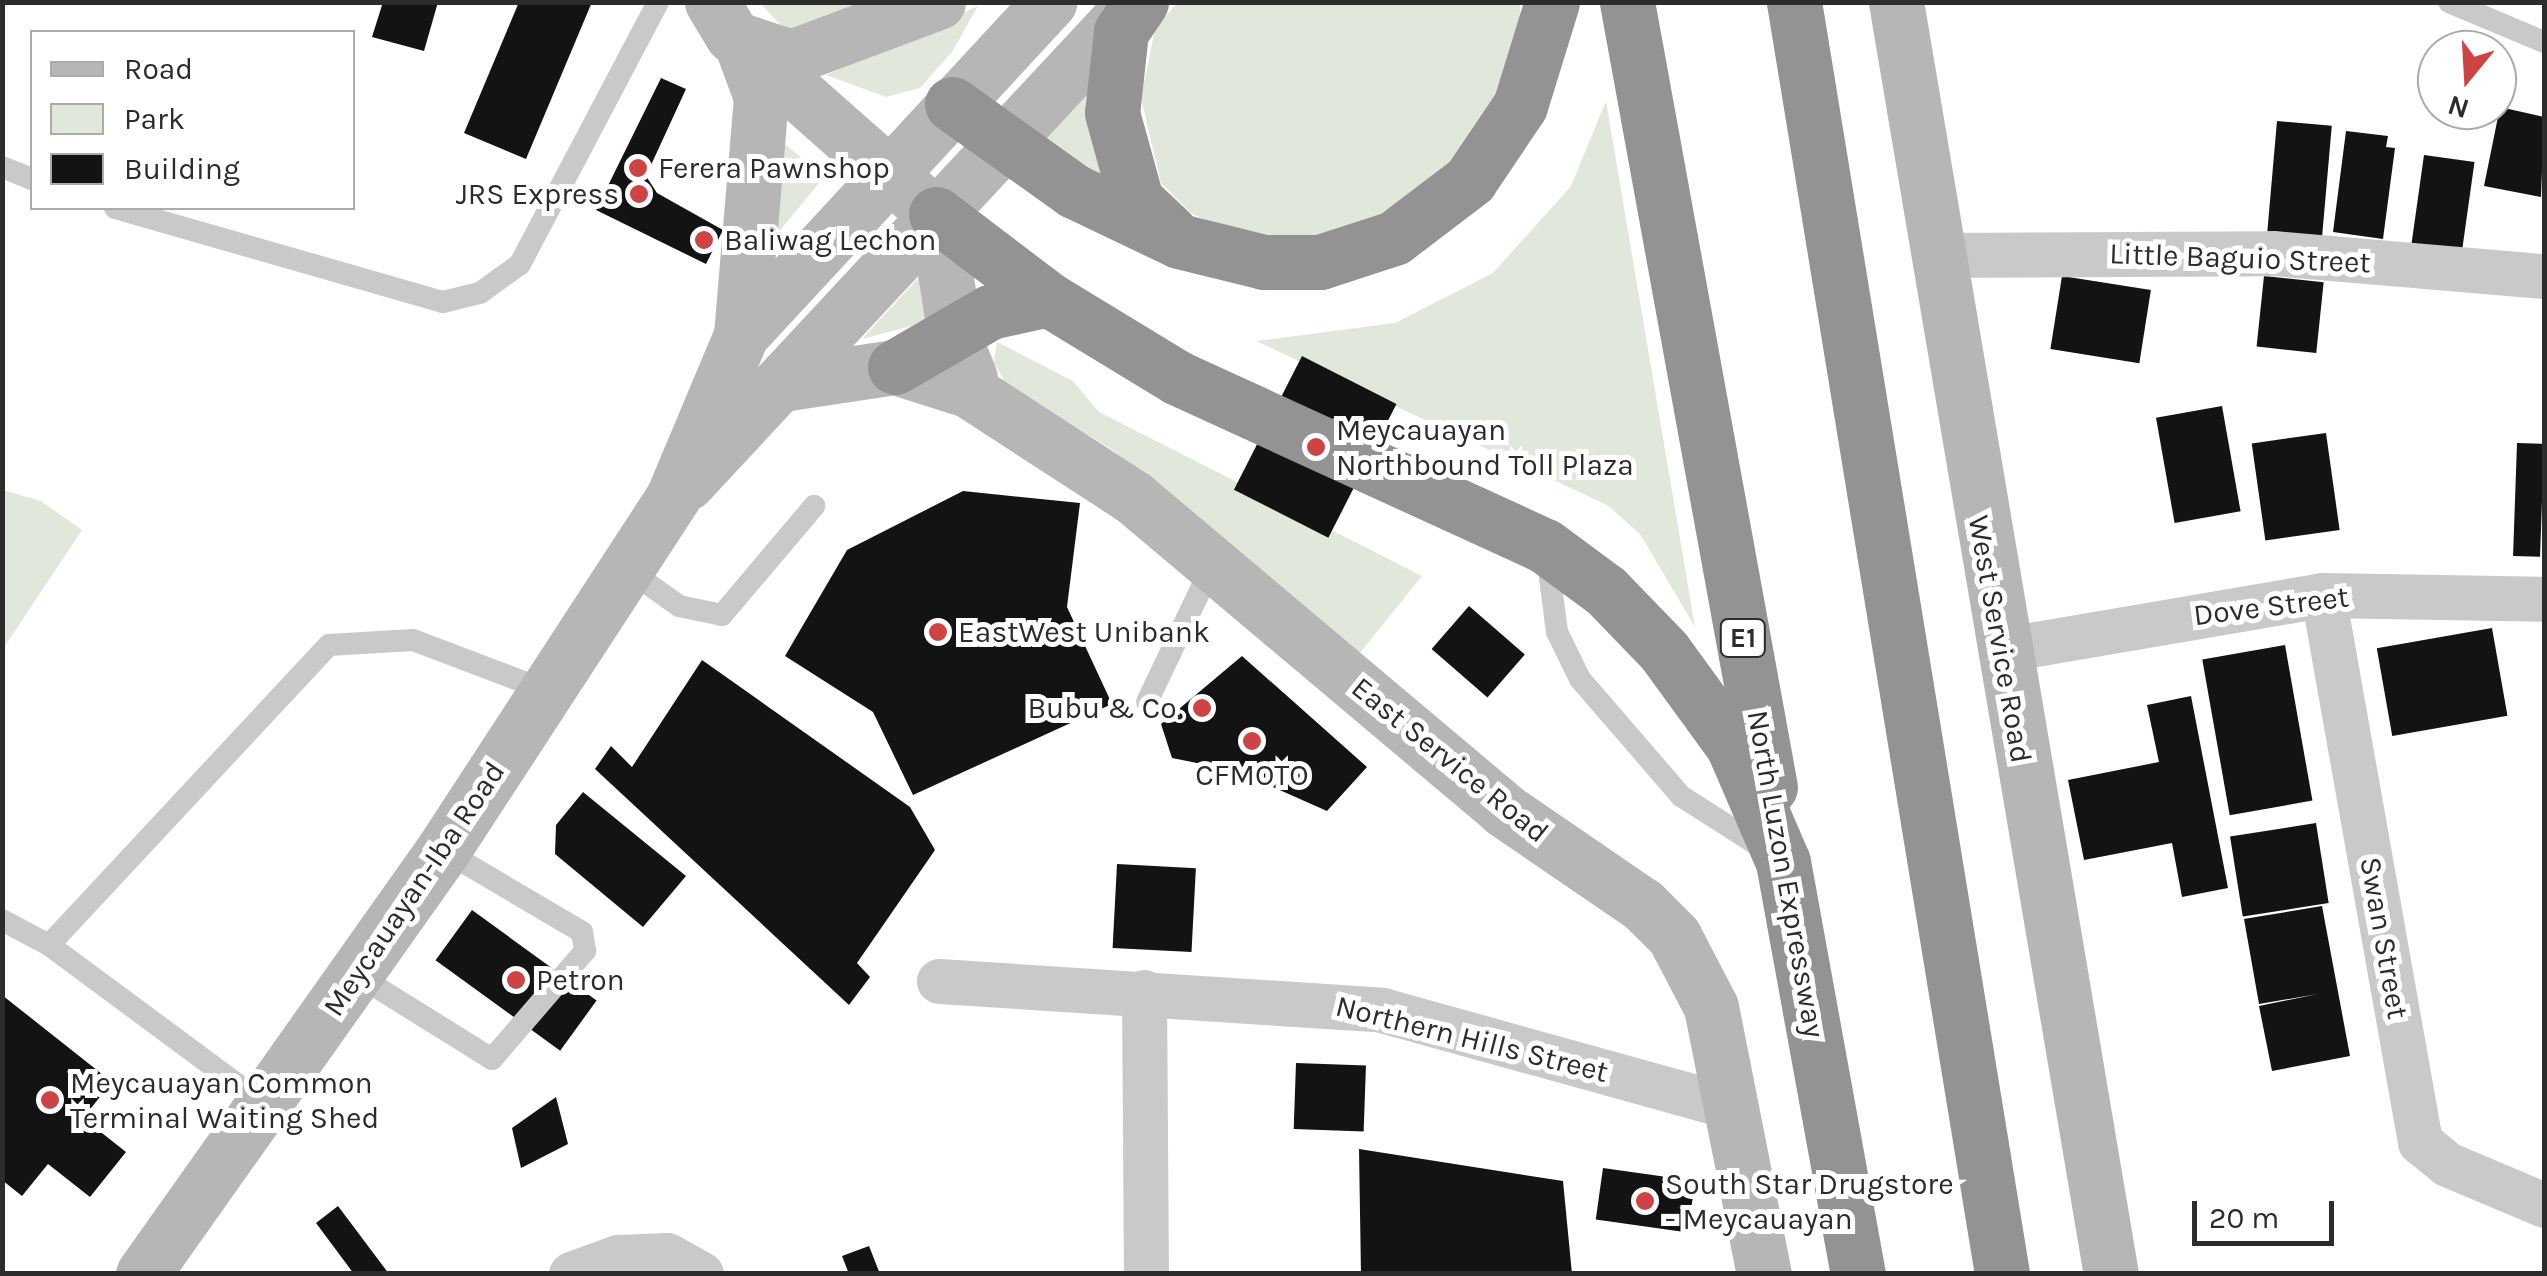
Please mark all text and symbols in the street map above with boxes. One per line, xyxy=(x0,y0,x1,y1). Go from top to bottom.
legend xyxy=(30,30,355,210)
north arrow xyxy=(2417,30,2517,130)
text: Road xyxy=(124,51,193,87)
text: N xyxy=(2444,88,2473,126)
text: Park xyxy=(124,101,185,137)
place label: Ferera Pawnshop xyxy=(658,150,890,186)
text: Building xyxy=(124,151,240,187)
marker: Ferera Pawnshop xyxy=(627,157,649,179)
place label: JRS Express xyxy=(456,176,619,212)
marker: JRS Express xyxy=(628,183,650,205)
place label: Baliwag Lechon xyxy=(724,222,936,258)
marker: Baliwag Lechon xyxy=(693,229,715,251)
street label: Little Baguio Street xyxy=(2109,235,2371,281)
place label: Meycauayan Northbound Toll Plaza xyxy=(1336,412,1634,482)
marker: Meycauayan Northbound Toll Plaza xyxy=(1305,436,1327,458)
street label: West Service Road xyxy=(1960,512,2040,766)
street label: Dove Street xyxy=(2191,579,2351,633)
place label: EastWest Unibank xyxy=(958,614,1210,650)
road number: E1 xyxy=(1718,615,1768,661)
marker: EastWest Unibank xyxy=(927,621,949,643)
street label: East Service Road xyxy=(1344,670,1556,850)
place label: Bubu & Co. xyxy=(1027,690,1182,726)
marker: Bubu & Co. xyxy=(1191,697,1213,719)
street label: North Luzon Expressway xyxy=(1739,707,1833,1041)
marker: CFMOTO xyxy=(1241,730,1263,752)
street label: Meycauayan-Iba Road xyxy=(315,755,513,1023)
place label: CFMOTO xyxy=(1195,757,1309,793)
street label: Swan Street xyxy=(2352,854,2416,1022)
place label: Petron xyxy=(536,962,625,998)
marker: Petron xyxy=(505,969,527,991)
street label: Northern Hills Street xyxy=(1332,988,1612,1090)
place label: Meycauayan Common Terminal Waiting Shed xyxy=(70,1065,379,1136)
marker: Meycauayan Common Terminal Waiting Shed xyxy=(39,1089,61,1111)
place label: South Star Drugstore - Meycauayan xyxy=(1665,1166,1954,1236)
scale bar xyxy=(2197,1181,2340,1243)
marker: South Star Drugstore - Meycauayan xyxy=(1634,1190,1656,1212)
text: 20 m xyxy=(2209,1200,2279,1236)

